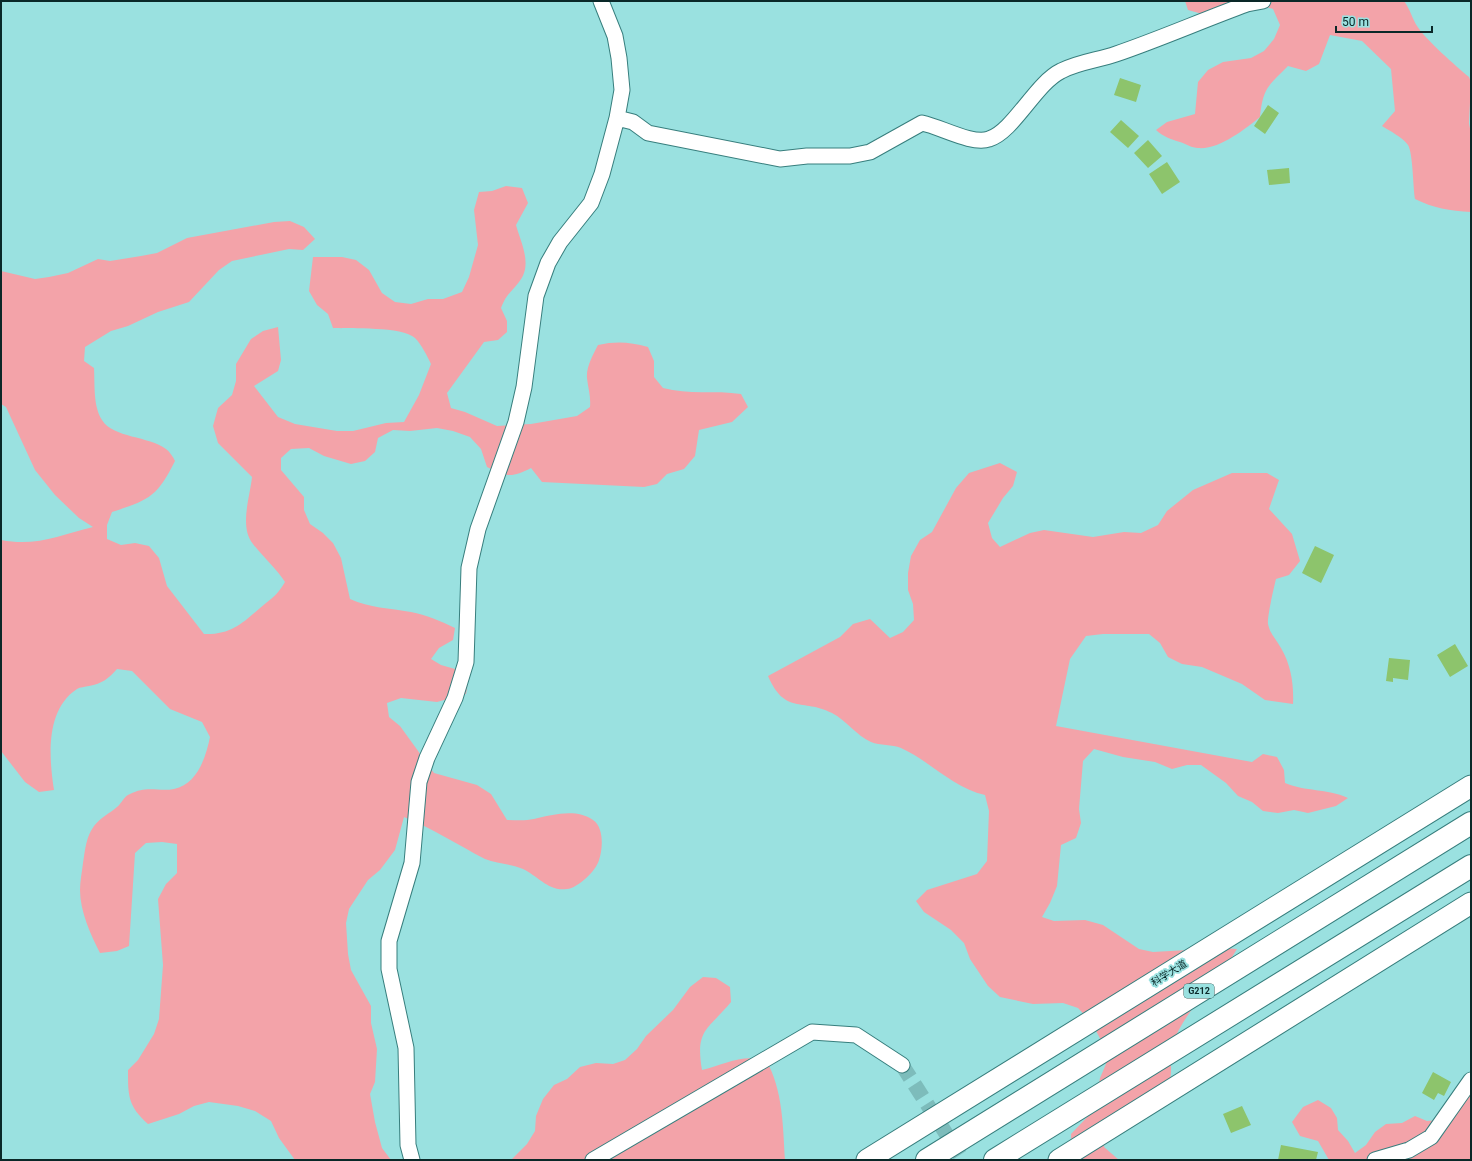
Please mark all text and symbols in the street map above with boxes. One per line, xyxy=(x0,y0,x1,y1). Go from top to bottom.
scale bar xyxy=(1336,8,1432,34)
text: 50 m xyxy=(1342,15,1369,29)
street label: 科学大道 xyxy=(1149,958,1189,988)
road number: G212 xyxy=(1184,984,1214,998)

